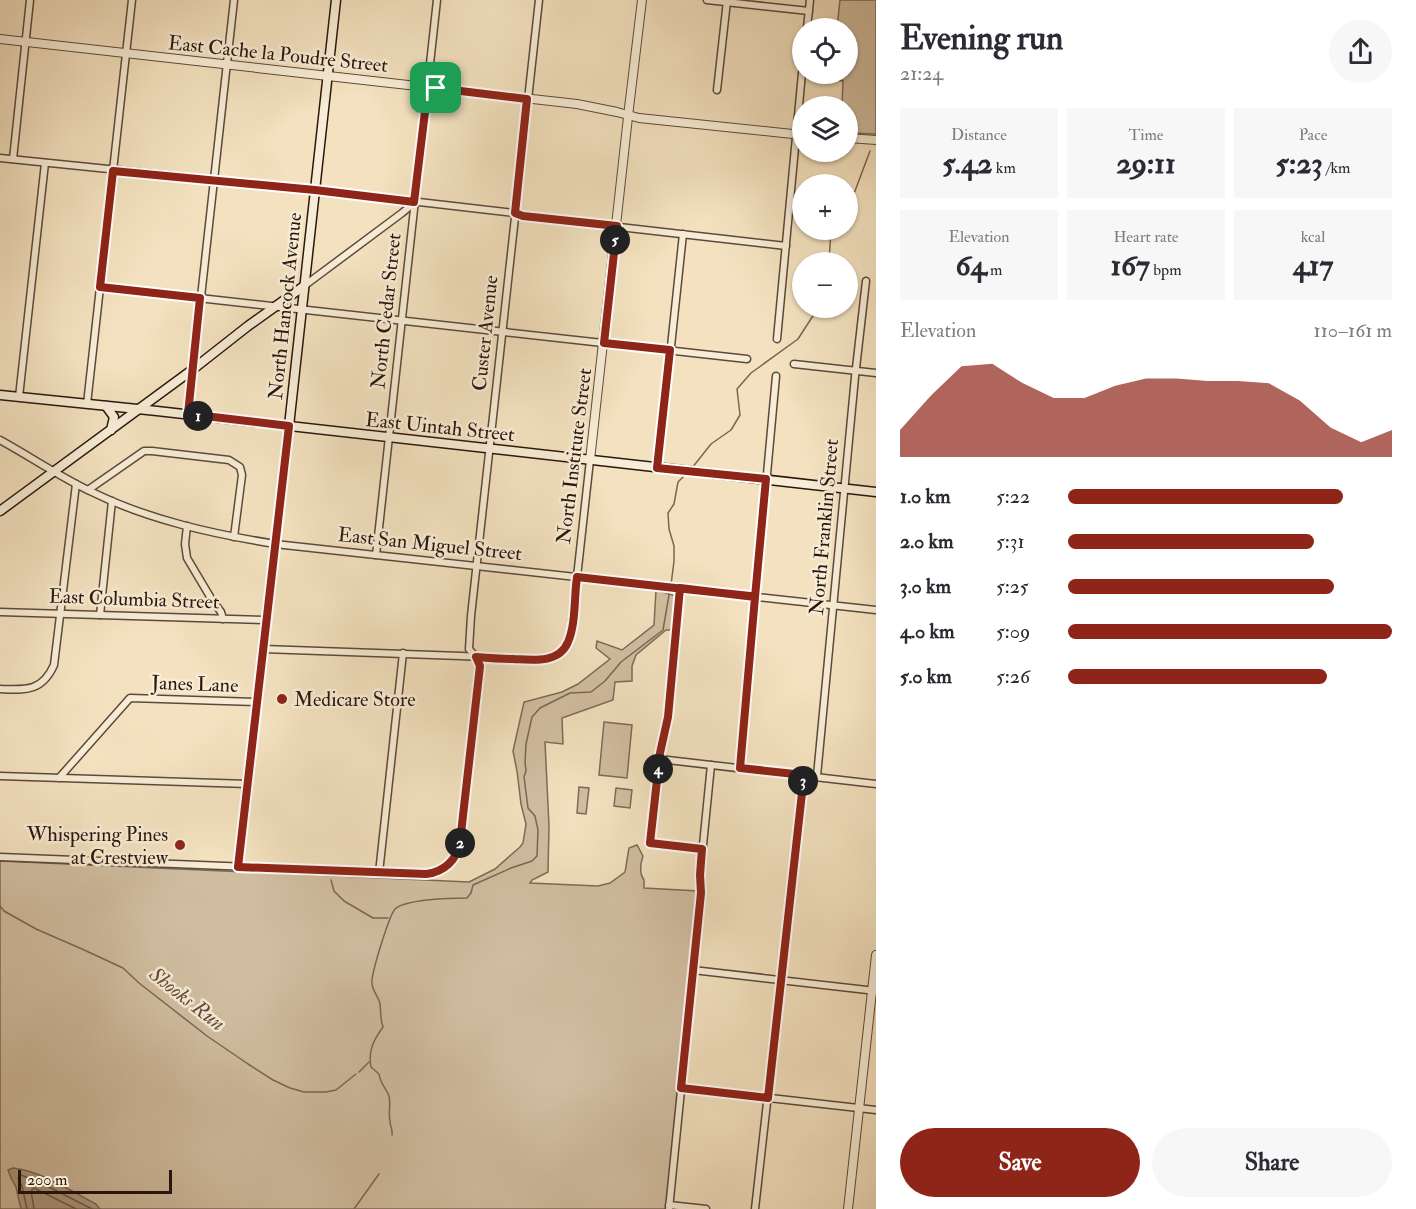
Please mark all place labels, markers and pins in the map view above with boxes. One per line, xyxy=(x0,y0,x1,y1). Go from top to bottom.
pin xyxy=(410,62,461,113)
pin: 5 xyxy=(600,225,630,255)
pin: 1 xyxy=(183,401,213,431)
place label: Medicare Store xyxy=(294,687,416,712)
marker: Medicare Store xyxy=(275,692,289,706)
pin: 4 xyxy=(643,754,673,784)
pin: 3 xyxy=(788,766,818,796)
place label: Whispering Pines at Crestview xyxy=(26,822,169,870)
pin: 2 xyxy=(445,828,475,858)
marker: Whispering Pines at Crestview xyxy=(173,838,187,852)

